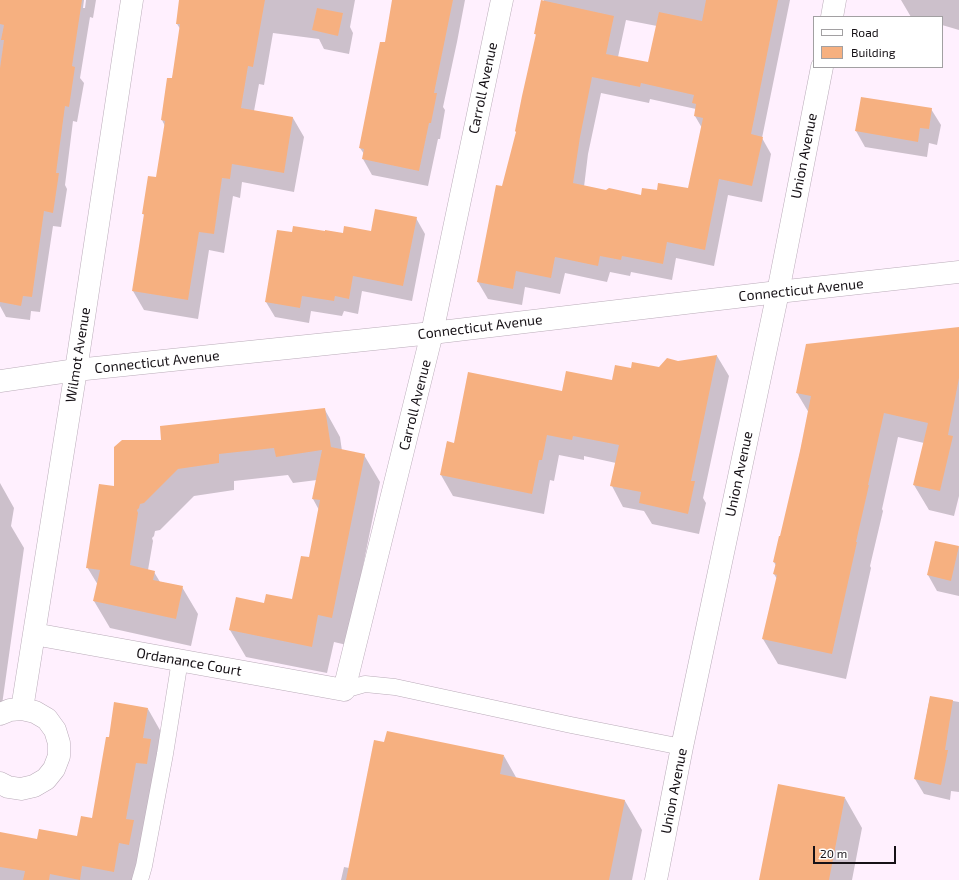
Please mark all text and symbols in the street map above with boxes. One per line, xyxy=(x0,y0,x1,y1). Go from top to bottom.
legend xyxy=(813,16,943,68)
text: Road xyxy=(851,25,879,39)
street label: Carroll Avenue xyxy=(465,41,501,135)
text: Building xyxy=(851,45,895,59)
street label: Union Avenue xyxy=(787,112,821,200)
street label: Connecticut Avenue xyxy=(738,275,864,305)
street label: Wilmot Avenue xyxy=(62,306,94,404)
street label: Connecticut Avenue xyxy=(417,311,543,343)
street label: Connecticut Avenue xyxy=(94,347,220,377)
street label: Carroll Avenue xyxy=(396,358,434,452)
street label: Union Avenue xyxy=(722,430,756,518)
street label: Ordanance Court xyxy=(135,644,243,680)
street label: Union Avenue xyxy=(657,747,691,835)
scale bar xyxy=(815,838,898,864)
text: 20 m xyxy=(820,846,847,860)

